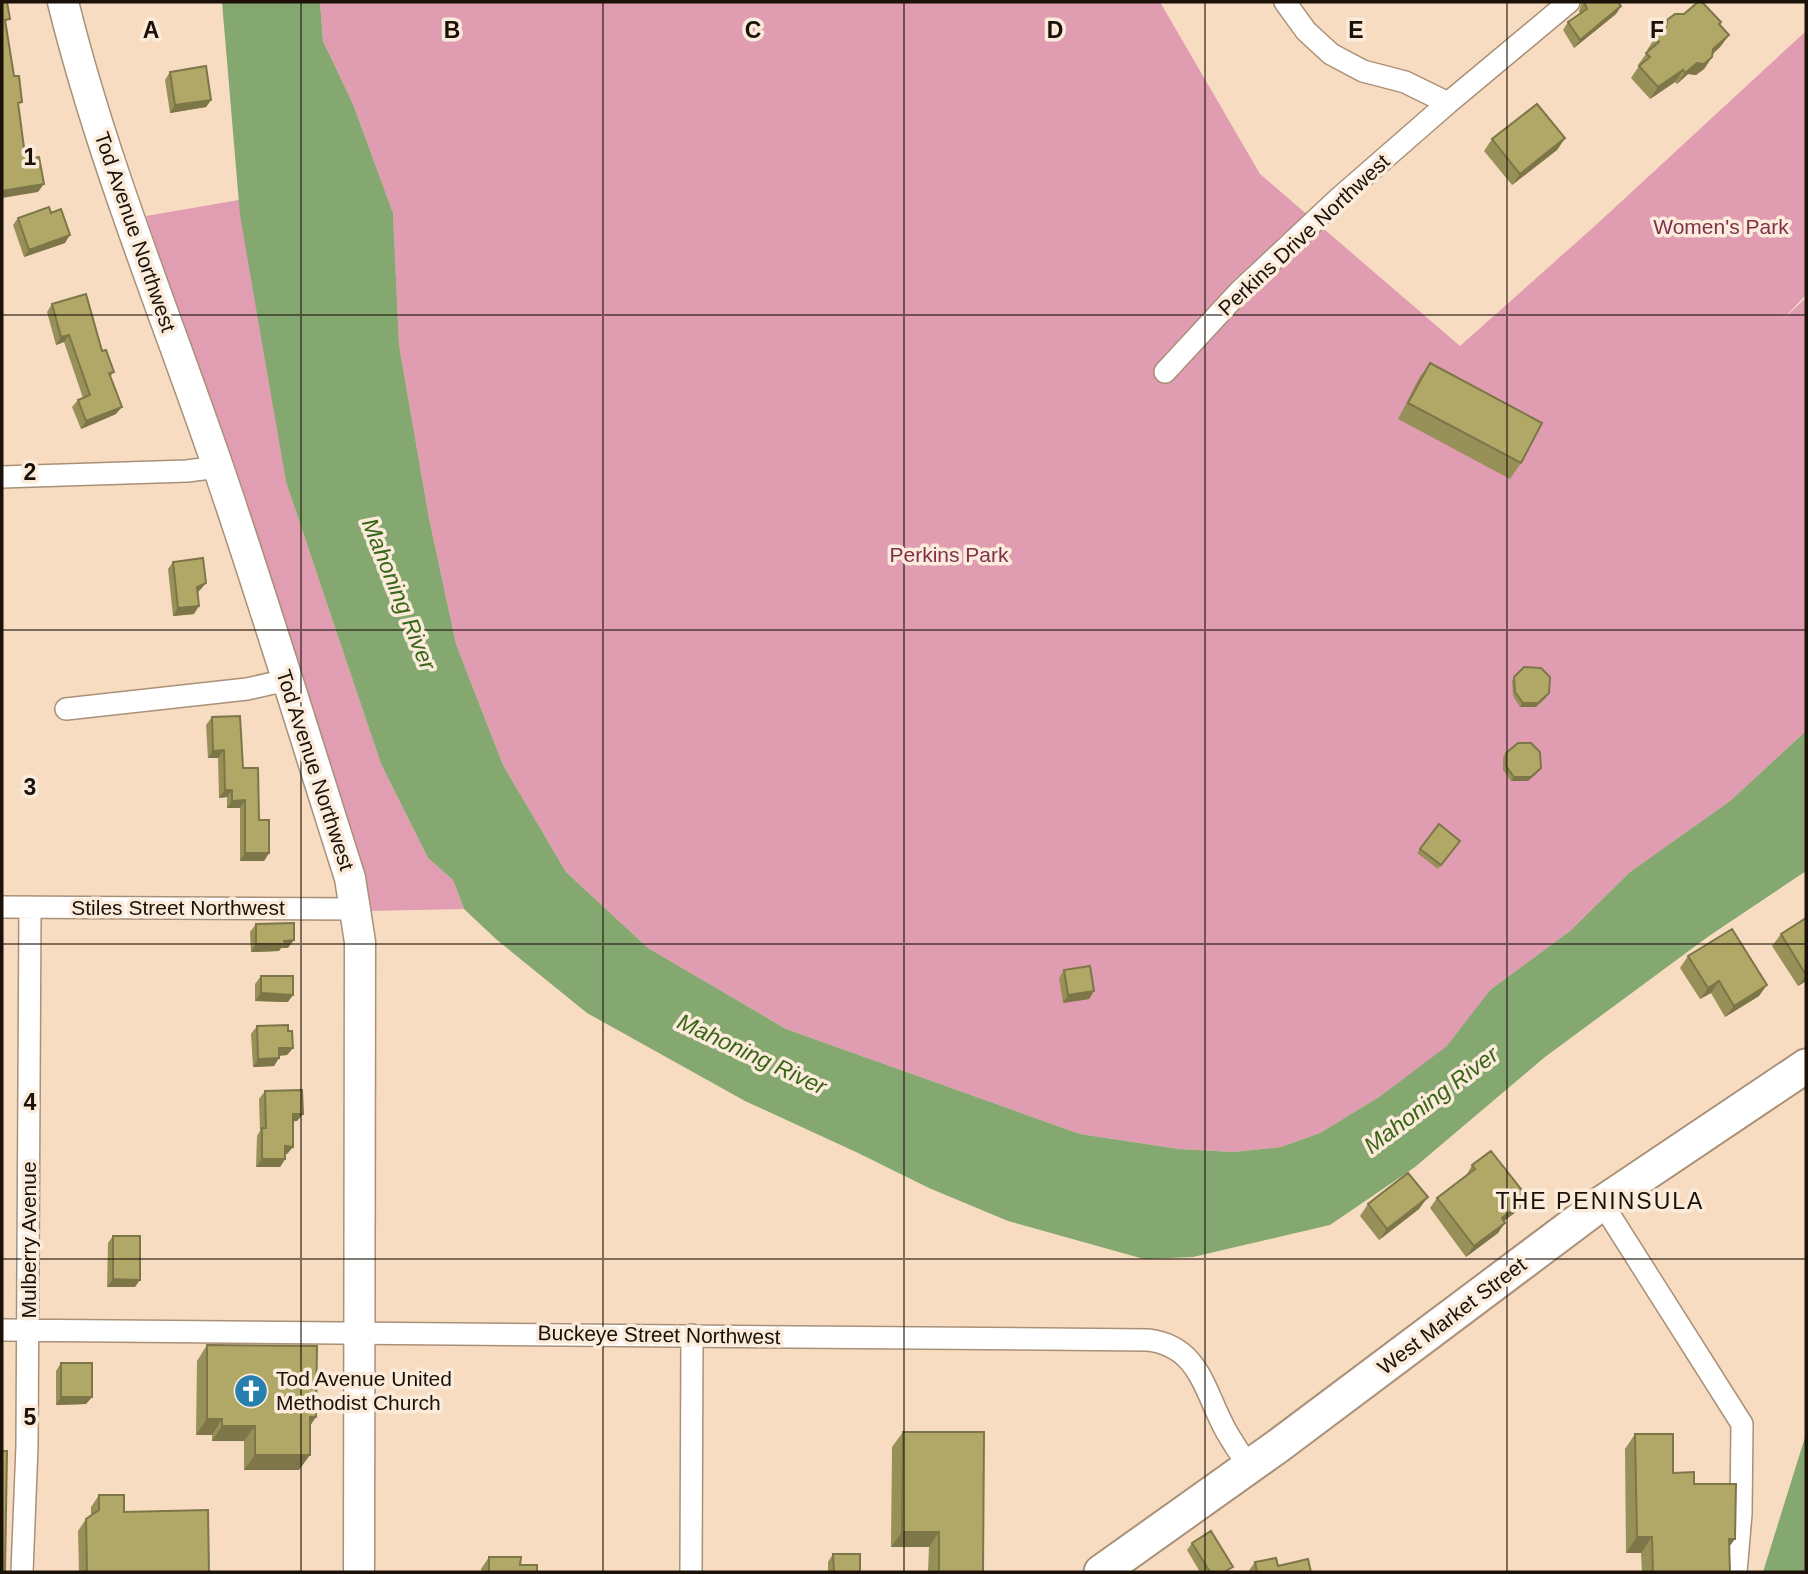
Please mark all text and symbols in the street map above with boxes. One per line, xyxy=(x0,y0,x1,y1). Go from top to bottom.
text: A xyxy=(143,17,159,43)
text: B xyxy=(444,17,460,43)
text: C xyxy=(745,17,761,43)
text: D xyxy=(1047,17,1063,43)
text: E xyxy=(1348,17,1364,43)
text: F xyxy=(1650,17,1664,43)
street label: Tod Avenue Northwest xyxy=(90,129,181,335)
text: 1 xyxy=(24,144,37,170)
street label: Perkins Drive Northwest xyxy=(1213,149,1394,320)
park label: Women's Park xyxy=(1653,215,1789,238)
text: 2 xyxy=(24,459,36,485)
water label: Mahoning River xyxy=(357,514,442,675)
park label: Perkins Park xyxy=(889,543,1009,566)
street label: Tod Avenue Northwest xyxy=(272,667,359,873)
text: 3 xyxy=(24,774,36,800)
street label: Stiles Street Northwest xyxy=(71,896,285,919)
water label: Mahoning River xyxy=(674,1008,832,1100)
water label: Mahoning River xyxy=(1359,1040,1504,1159)
text: 4 xyxy=(24,1089,37,1115)
street label: Mulberry Avenue xyxy=(17,1161,40,1319)
district label: THE PENINSULA xyxy=(1496,1188,1704,1214)
street label: West Market Street xyxy=(1373,1252,1530,1379)
street label: Buckeye Street Northwest xyxy=(537,1321,781,1348)
place label: Tod Avenue United Methodist Church xyxy=(276,1367,452,1414)
church icon: Tod Avenue United Methodist Church xyxy=(232,1372,270,1410)
text: 5 xyxy=(24,1404,37,1430)

